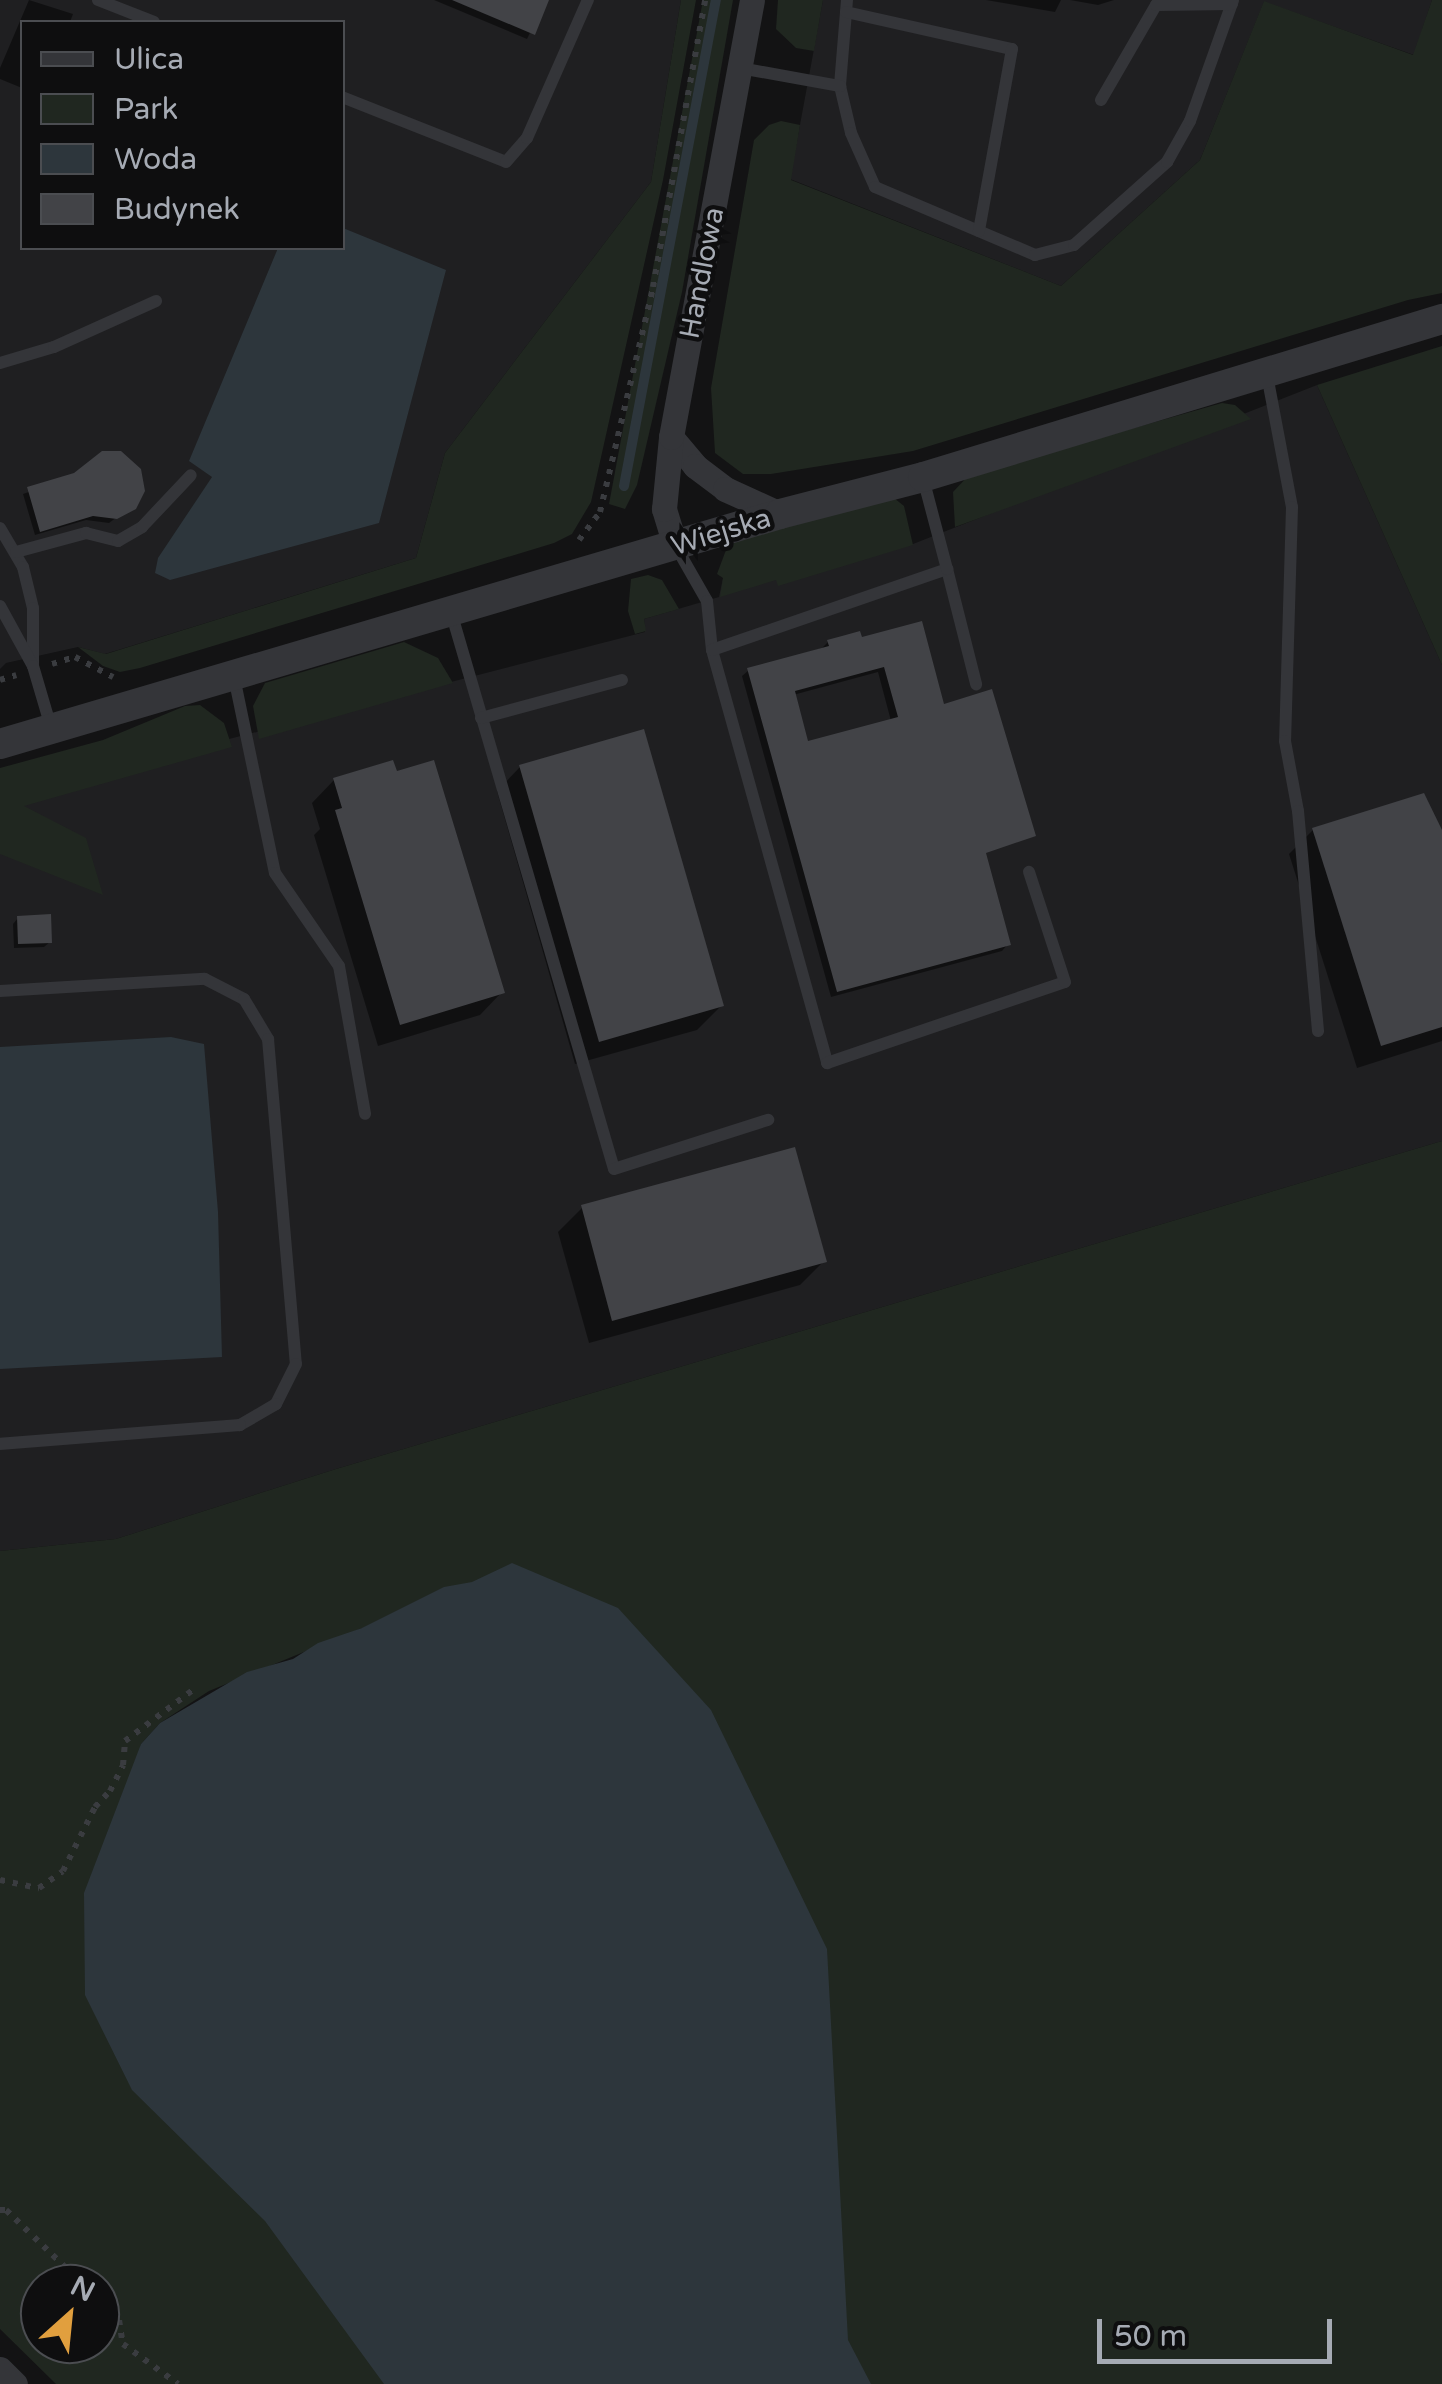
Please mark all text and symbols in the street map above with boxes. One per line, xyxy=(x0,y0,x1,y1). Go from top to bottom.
legend xyxy=(20,20,345,250)
text: Ulica xyxy=(114,41,184,78)
text: Park xyxy=(114,91,178,128)
text: Woda xyxy=(114,141,197,178)
text: Budynek xyxy=(114,191,240,228)
street label: Handlowa xyxy=(673,204,731,342)
street label: Wiejska xyxy=(667,501,775,563)
north arrow xyxy=(20,2264,120,2364)
text: N xyxy=(65,2269,100,2309)
scale bar xyxy=(1102,2299,1337,2361)
text: 50 m xyxy=(1114,2318,1187,2355)

